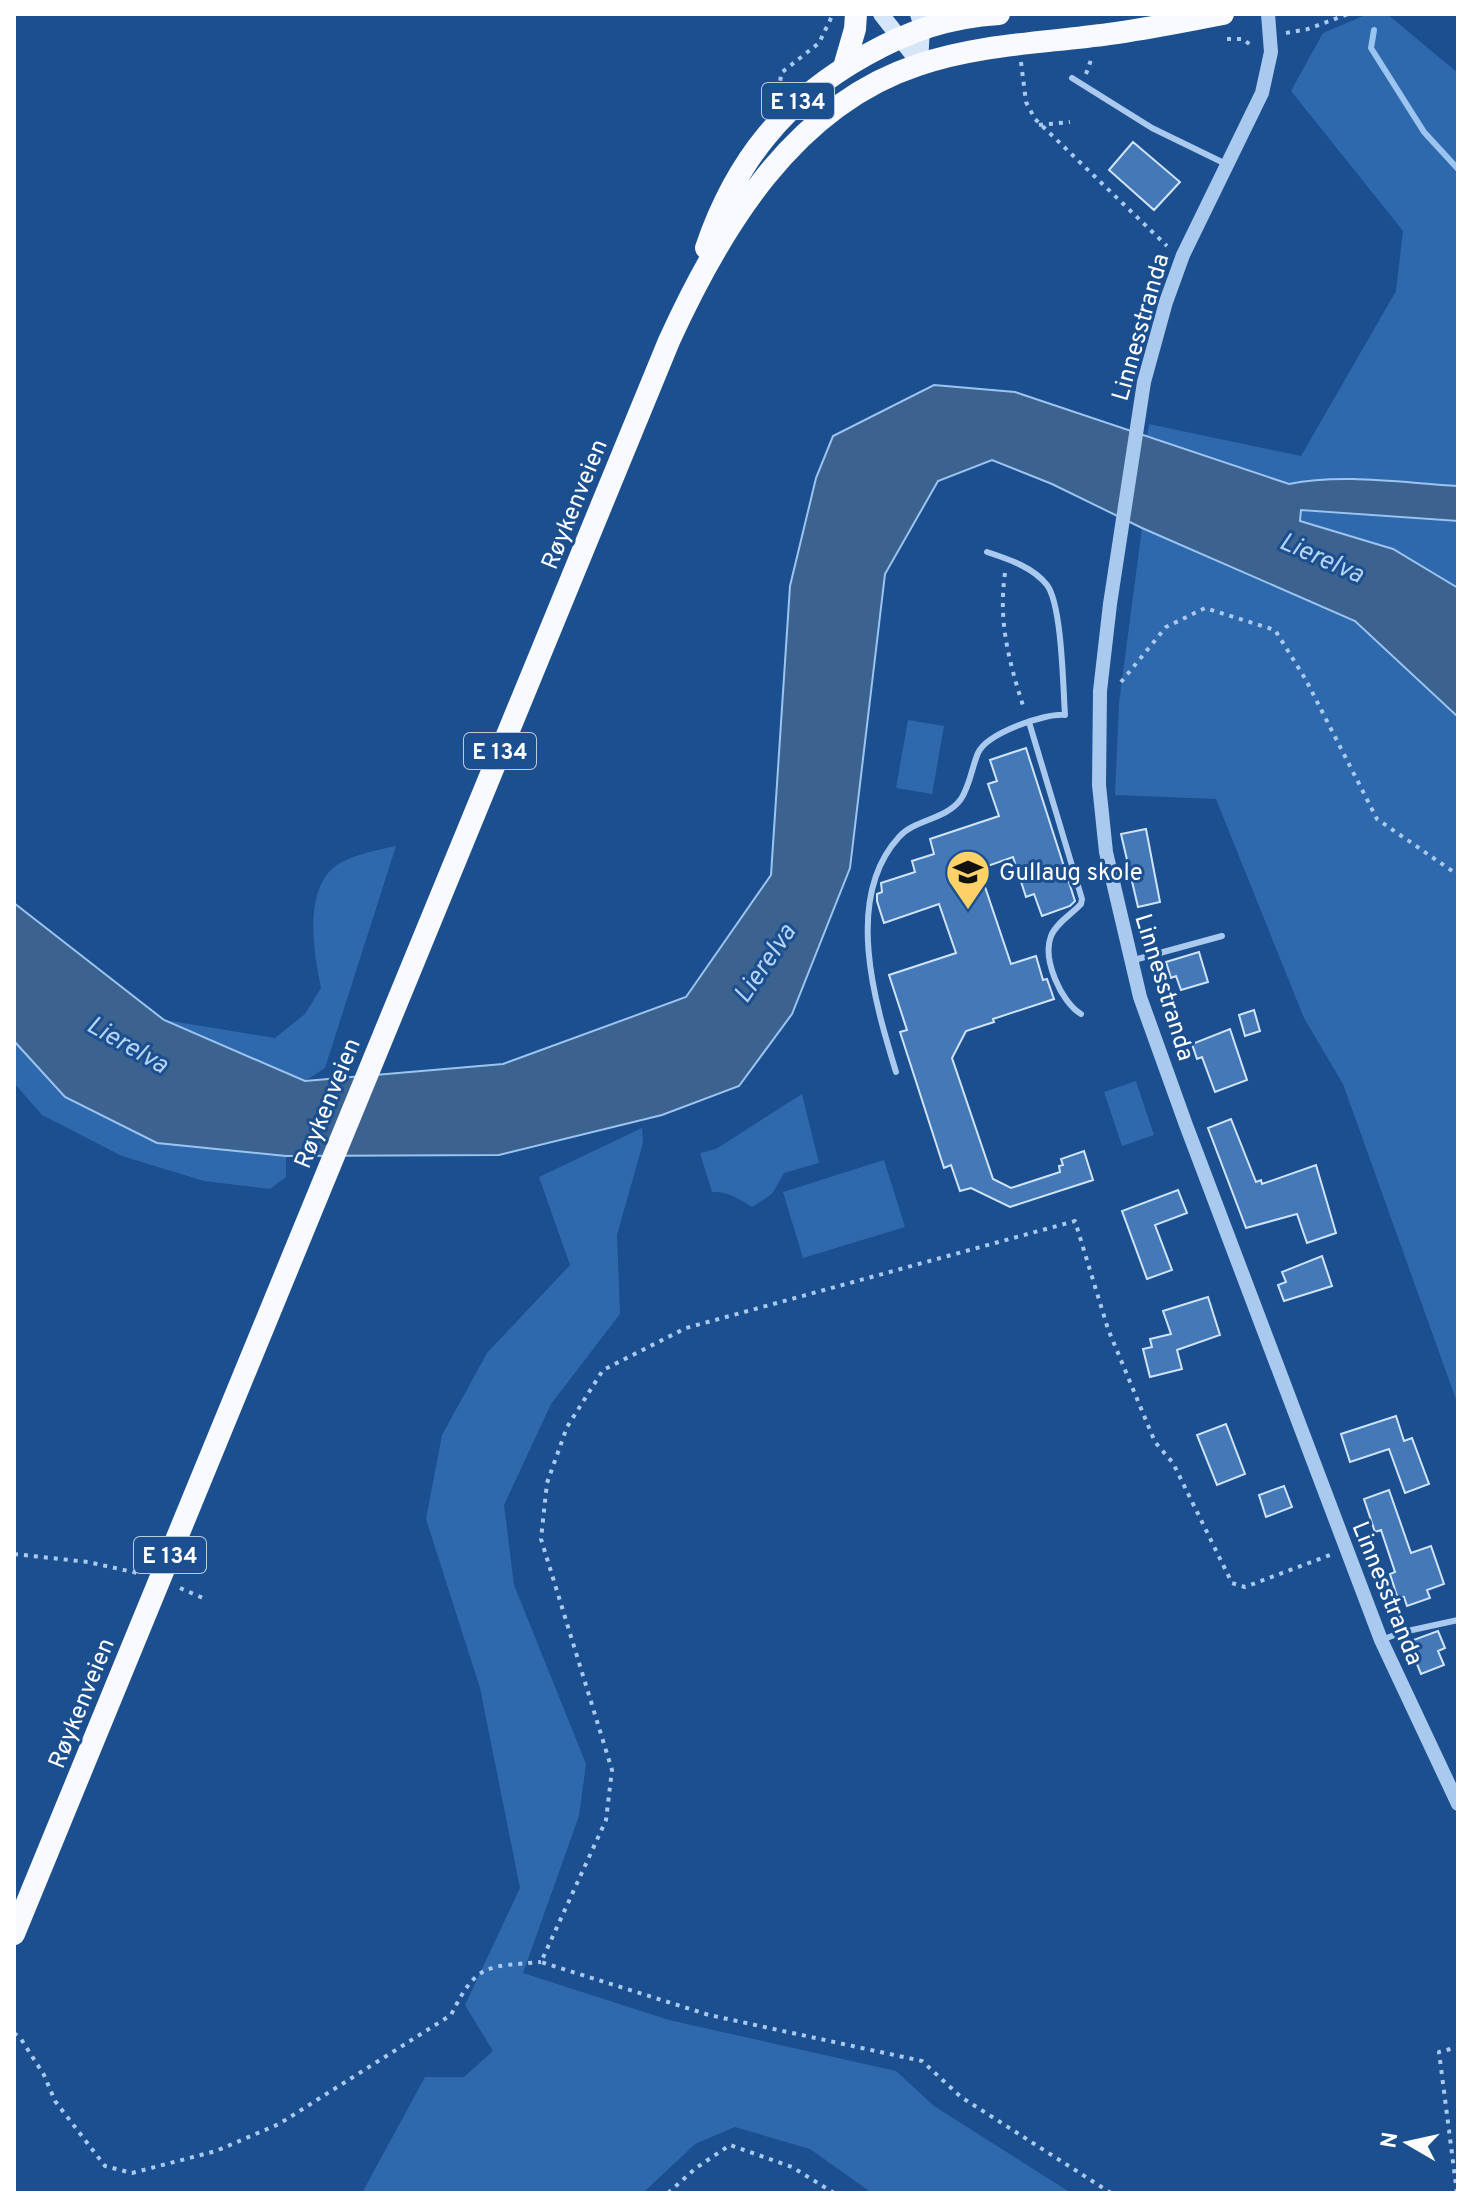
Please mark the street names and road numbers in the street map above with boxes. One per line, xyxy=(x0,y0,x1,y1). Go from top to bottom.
road number: E 134 xyxy=(762,83,834,119)
street label: Linnesstranda xyxy=(1107,250,1177,405)
street label: Røykenveien xyxy=(536,435,616,574)
road number: E 134 xyxy=(464,733,536,769)
street label: Linnesstranda xyxy=(1127,910,1200,1065)
street label: Røykenveien xyxy=(289,1034,369,1173)
street label: Linnesstranda xyxy=(1344,1518,1429,1670)
road number: E 134 xyxy=(134,1537,206,1573)
street label: Røykenveien xyxy=(43,1634,123,1773)

